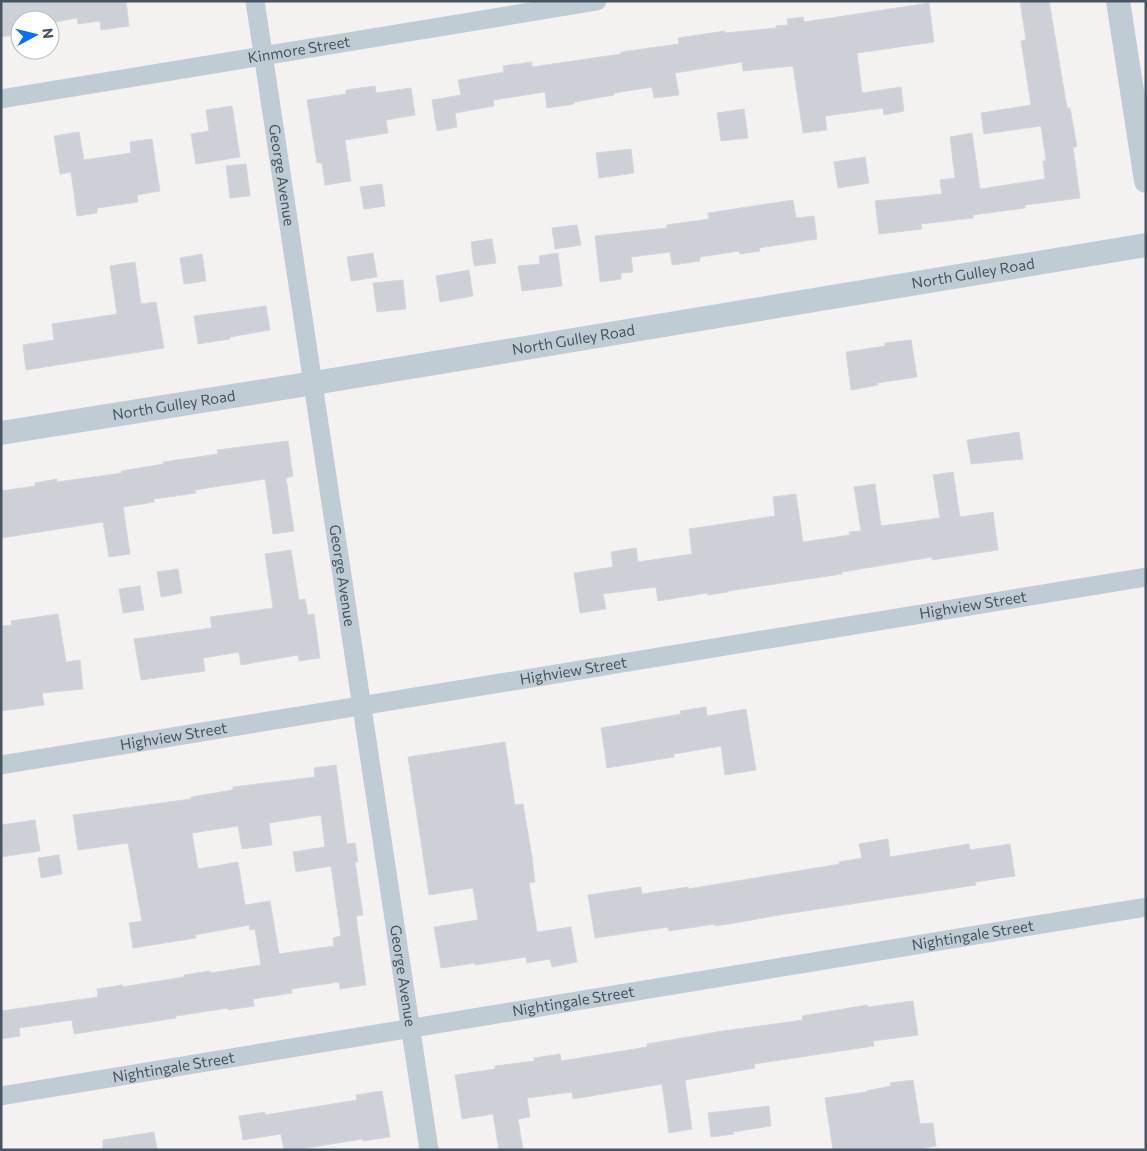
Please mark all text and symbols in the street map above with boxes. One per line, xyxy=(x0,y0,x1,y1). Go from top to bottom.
north arrow xyxy=(10,10,60,60)
text: N xyxy=(39,27,57,40)
street label: Kinmore Street xyxy=(246,32,351,66)
street label: George Avenue xyxy=(266,123,299,227)
street label: North Gulley Road xyxy=(910,254,1036,292)
street label: North Gulley Road xyxy=(511,320,636,358)
street label: North Gulley Road xyxy=(111,386,236,423)
street label: George Avenue xyxy=(326,523,360,628)
street label: Highview Street xyxy=(918,587,1028,622)
street label: Highview Street xyxy=(518,652,628,688)
street label: Highview Street xyxy=(119,718,228,753)
street label: Nightingale Street xyxy=(910,916,1035,954)
street label: George Avenue xyxy=(387,924,420,1028)
street label: Nightingale Street xyxy=(511,982,635,1019)
street label: Nightingale Street xyxy=(111,1048,236,1085)

